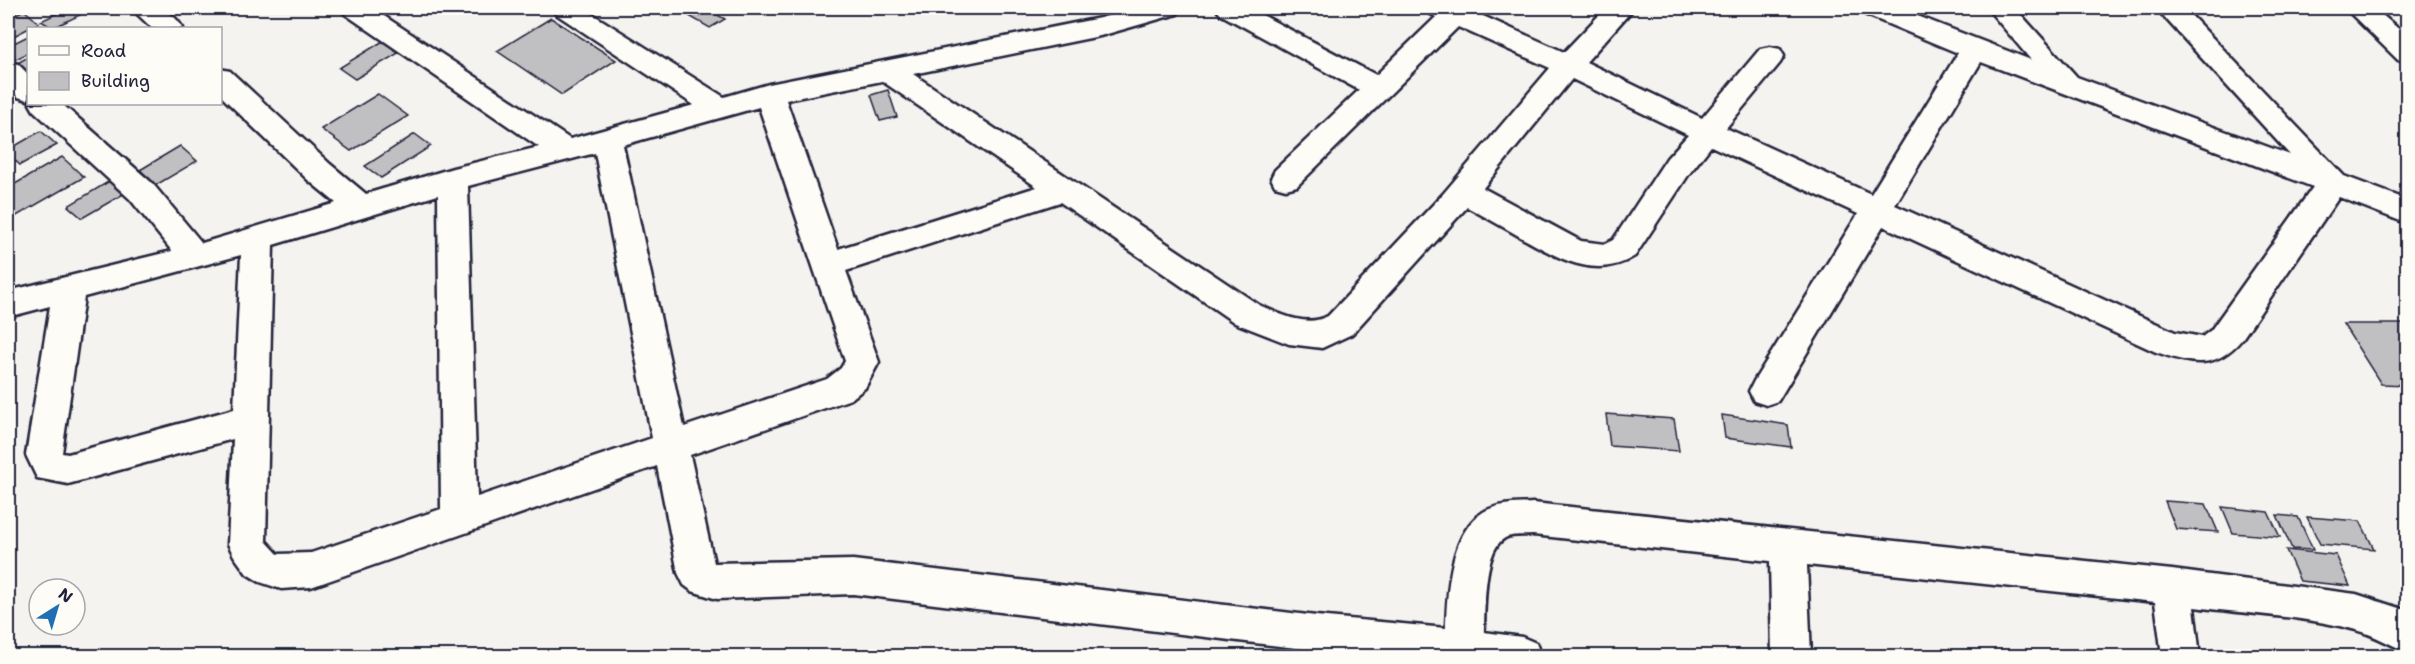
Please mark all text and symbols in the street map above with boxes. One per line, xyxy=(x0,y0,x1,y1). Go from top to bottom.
legend xyxy=(27,27,222,105)
text: Road xyxy=(81,39,126,63)
text: Building xyxy=(81,69,150,93)
north arrow xyxy=(27,577,87,637)
text: N xyxy=(54,583,77,608)

